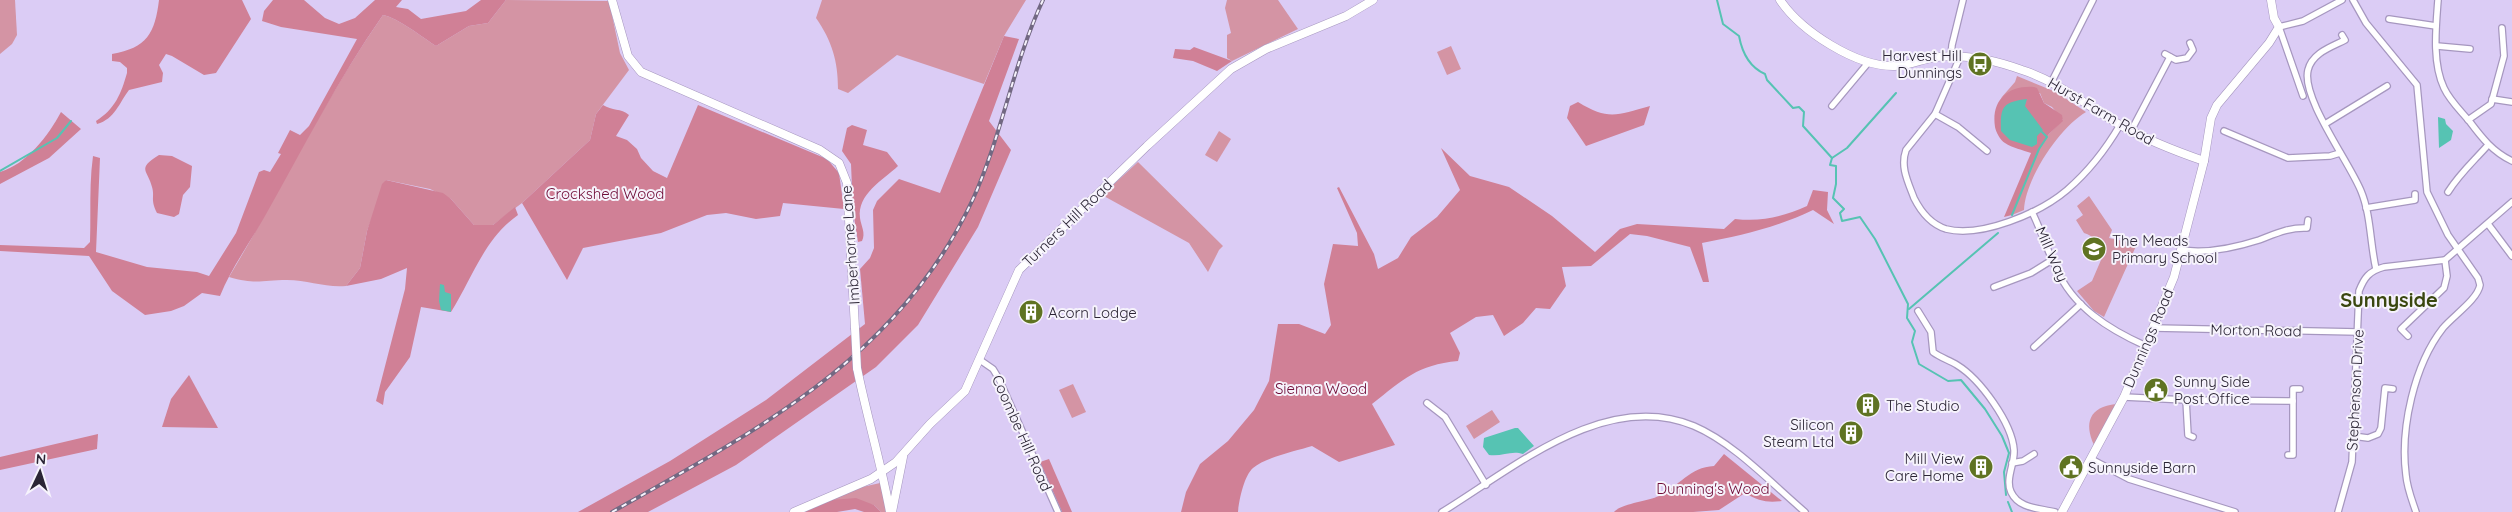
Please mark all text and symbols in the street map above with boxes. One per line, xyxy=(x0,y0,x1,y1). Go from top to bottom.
place label: Harvest Hill Dunnings xyxy=(1882,46,1962,82)
bus stop icon: Harvest Hill Dunnings xyxy=(1967,51,1993,77)
street label: Hurst Farm Road xyxy=(2045,73,2157,149)
street label: Turners Hill Road xyxy=(1018,175,1116,271)
park label: Crockshed Wood xyxy=(546,184,664,203)
street label: Imberhorne Lane xyxy=(836,185,864,305)
street label: Mill Way xyxy=(2031,223,2073,285)
place label: The Meads Primary School xyxy=(2112,231,2217,267)
school or university icon: The Meads Primary School xyxy=(2081,236,2107,262)
street label: Dunnings Road xyxy=(2119,285,2177,391)
district label: Sunnyside xyxy=(2340,287,2438,312)
building icon: Acorn Lodge xyxy=(1018,299,1044,325)
place label: Acorn Lodge xyxy=(1048,303,1137,322)
street label: Morton Road xyxy=(2210,320,2302,340)
street label: Stephenson Drive xyxy=(2342,329,2368,451)
street label: Coombe Hill Road xyxy=(988,372,1056,494)
place label: Sunny Side Post Office xyxy=(2174,372,2250,408)
public building icon: Sunny Side Post Office xyxy=(2143,377,2169,403)
park label: Sienna Wood xyxy=(1275,379,1367,398)
building icon: The Studio xyxy=(1855,392,1881,418)
place label: The Studio xyxy=(1886,396,1960,415)
place label: Silicon Steam Ltd xyxy=(1763,415,1834,451)
building icon: Silicon Steam Ltd xyxy=(1838,420,1864,446)
north arrow xyxy=(15,447,65,497)
place label: Mill View Care Home xyxy=(1885,449,1964,485)
text: N xyxy=(35,450,47,468)
building icon: Mill View Care Home xyxy=(1968,454,1994,480)
public building icon: Sunnyside Barn xyxy=(2058,454,2084,480)
place label: Sunnyside Barn xyxy=(2088,458,2196,477)
park label: Dunning's Wood xyxy=(1656,479,1770,498)

